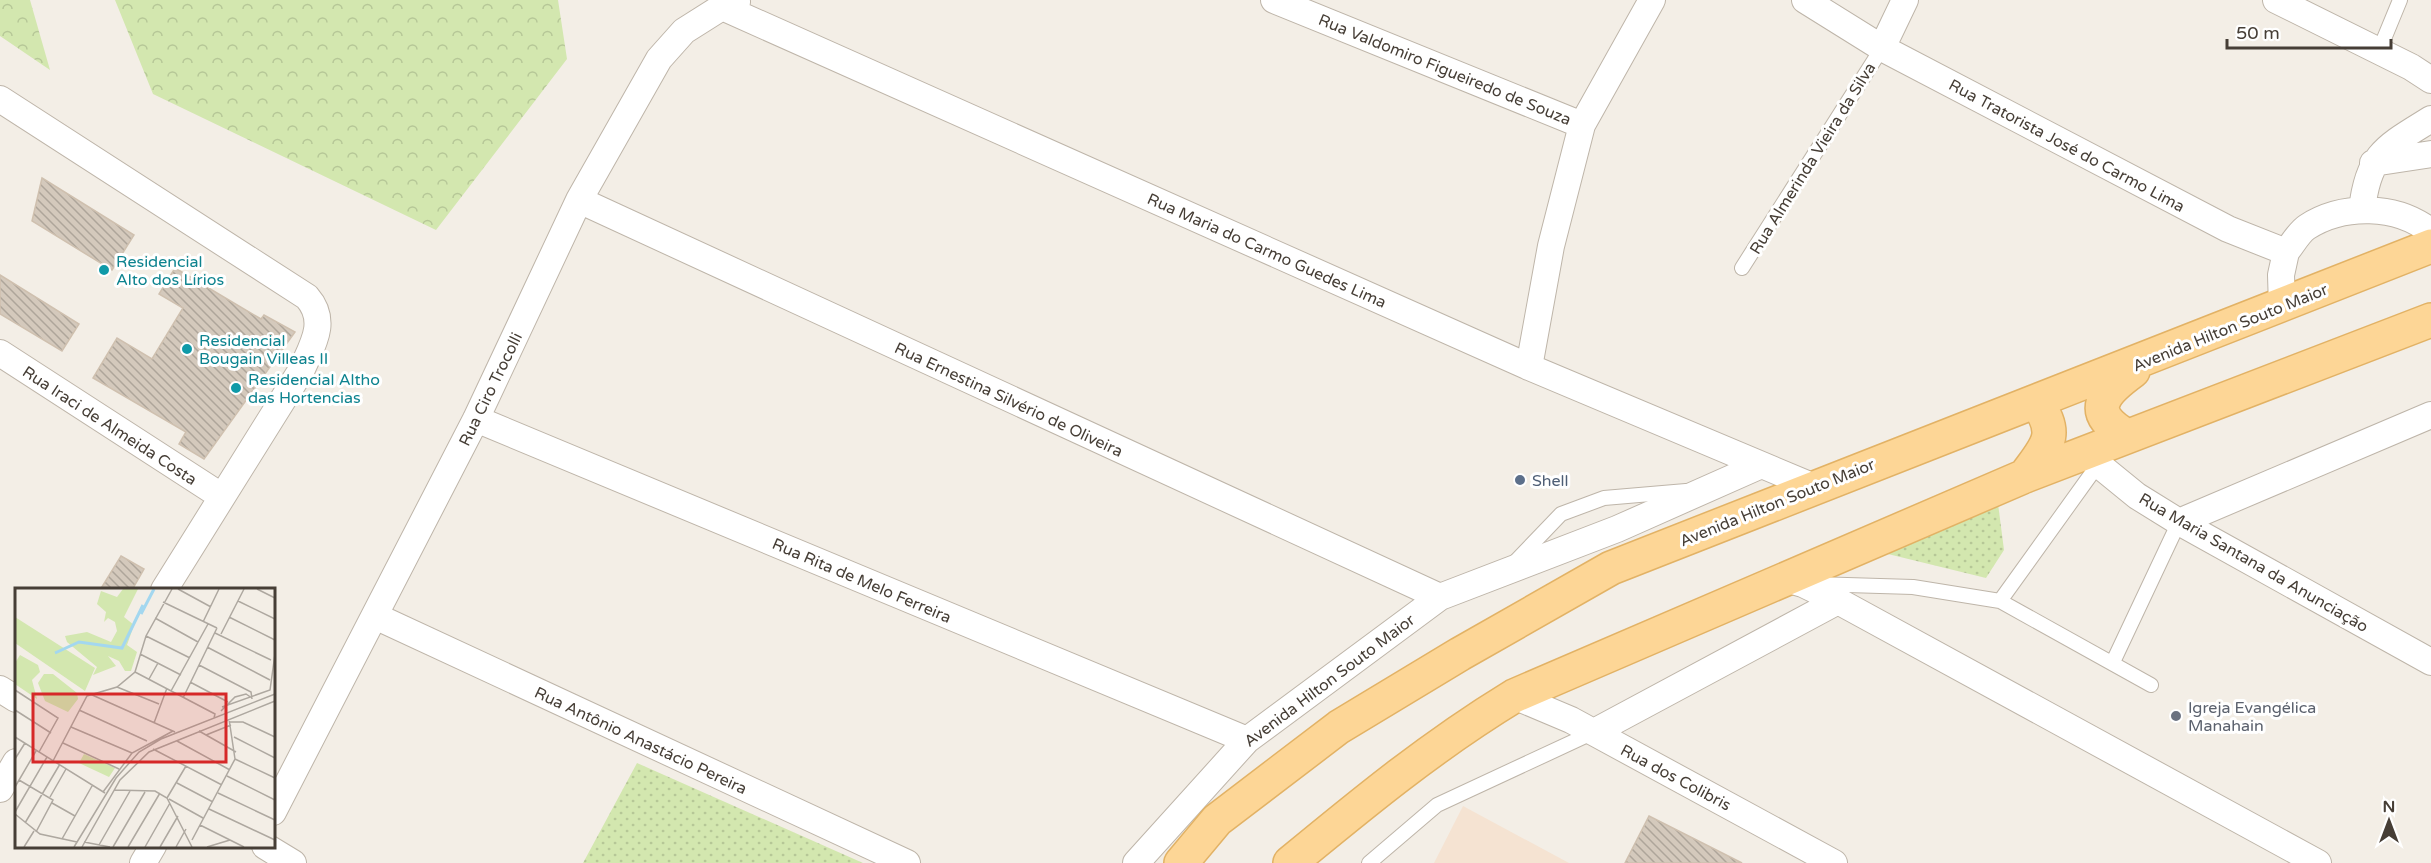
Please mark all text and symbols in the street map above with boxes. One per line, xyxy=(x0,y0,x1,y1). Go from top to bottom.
street label: Rua Valdomiro Figueiredo de Souza xyxy=(1315,10,1574,130)
scale bar xyxy=(2227,12,2390,50)
text: 50 m xyxy=(2236,22,2280,44)
street label: Rua Almerinda Vieira da Silva xyxy=(1745,59,1880,258)
street label: Rua Tratorista José do Carmo Lima xyxy=(1945,75,2188,217)
street label: Rua Maria do Carmo Guedes Lima xyxy=(1144,189,1389,313)
place label: Residencial Alto dos Lírios xyxy=(116,252,224,290)
marker: Residencial Alto dos Lírios xyxy=(97,263,111,277)
street label: Avenida Hilton Souto Maior xyxy=(2130,279,2332,376)
street label: Rua Ciro Trocolli xyxy=(455,329,527,449)
place label: Residencial Bougain Villeas II xyxy=(199,331,328,369)
street label: Rua Ernestina Silvério de Oliveira xyxy=(891,338,1126,462)
marker: Residencial Bougain Villeas II xyxy=(180,342,194,356)
street label: Rua Iraci de Almeida Costa xyxy=(19,362,200,490)
place label: Residencial Altho das Hortencias xyxy=(248,370,380,408)
marker: Residencial Altho das Hortencias xyxy=(229,381,243,395)
street label: Avenida Hilton Souto Maior xyxy=(1677,454,1879,551)
place label: Shell xyxy=(1532,471,1569,491)
marker: Shell xyxy=(1513,473,1527,487)
street label: Rua Maria Santana da Anunciação xyxy=(2135,489,2372,637)
street label: Rua Rita de Melo Ferreira xyxy=(769,534,954,628)
inset map xyxy=(15,588,274,848)
street label: Avenida Hilton Souto Maior xyxy=(1240,609,1420,752)
street label: Rua Antônio Anastácio Pereira xyxy=(531,683,750,799)
place label: Igreja Evangélica Manahain xyxy=(2188,698,2316,736)
marker: Igreja Evangélica Manahain xyxy=(2169,709,2183,723)
street label: Rua dos Colibris xyxy=(1617,740,1734,815)
north arrow xyxy=(2359,791,2419,851)
text: N xyxy=(2383,797,2395,817)

